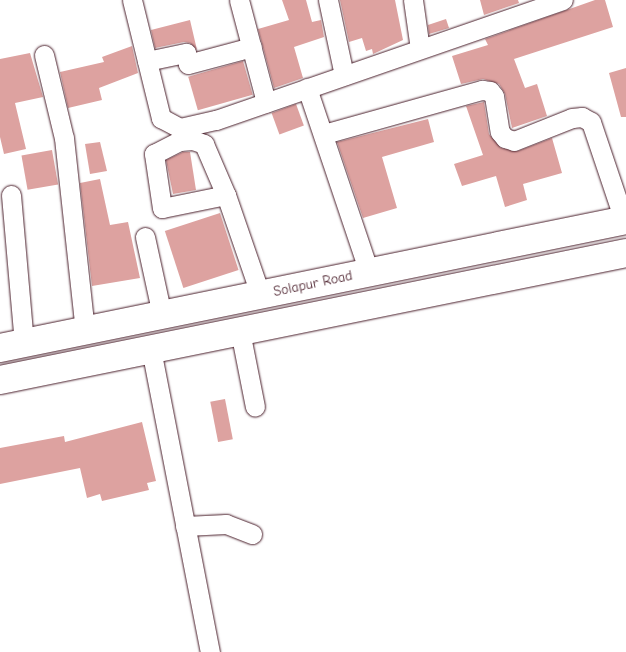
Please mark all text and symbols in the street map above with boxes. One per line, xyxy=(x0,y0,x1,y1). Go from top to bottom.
street label: Solapur Road xyxy=(272,267,354,301)

